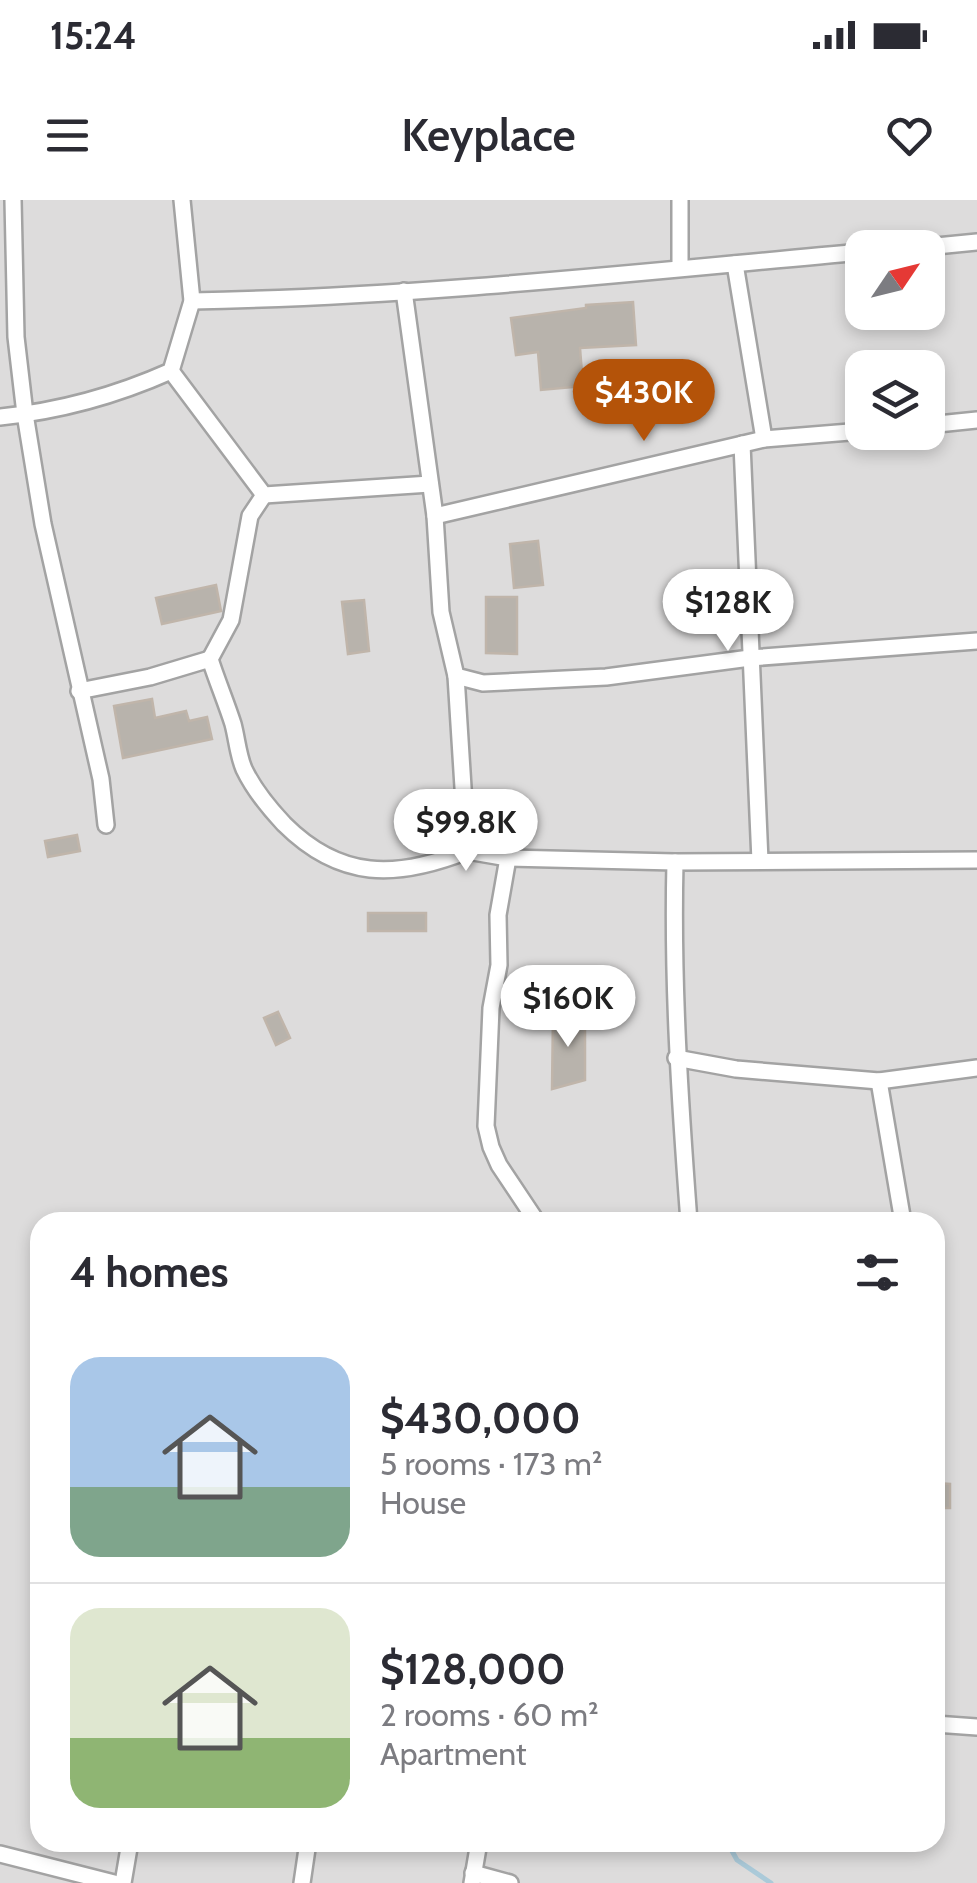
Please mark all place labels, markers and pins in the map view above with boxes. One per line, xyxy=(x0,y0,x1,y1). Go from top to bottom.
pin: $430K xyxy=(574,359,714,444)
pin: $128K xyxy=(658,569,798,654)
pin: $99.8K xyxy=(385,789,547,874)
pin: $160K xyxy=(498,965,638,1050)

